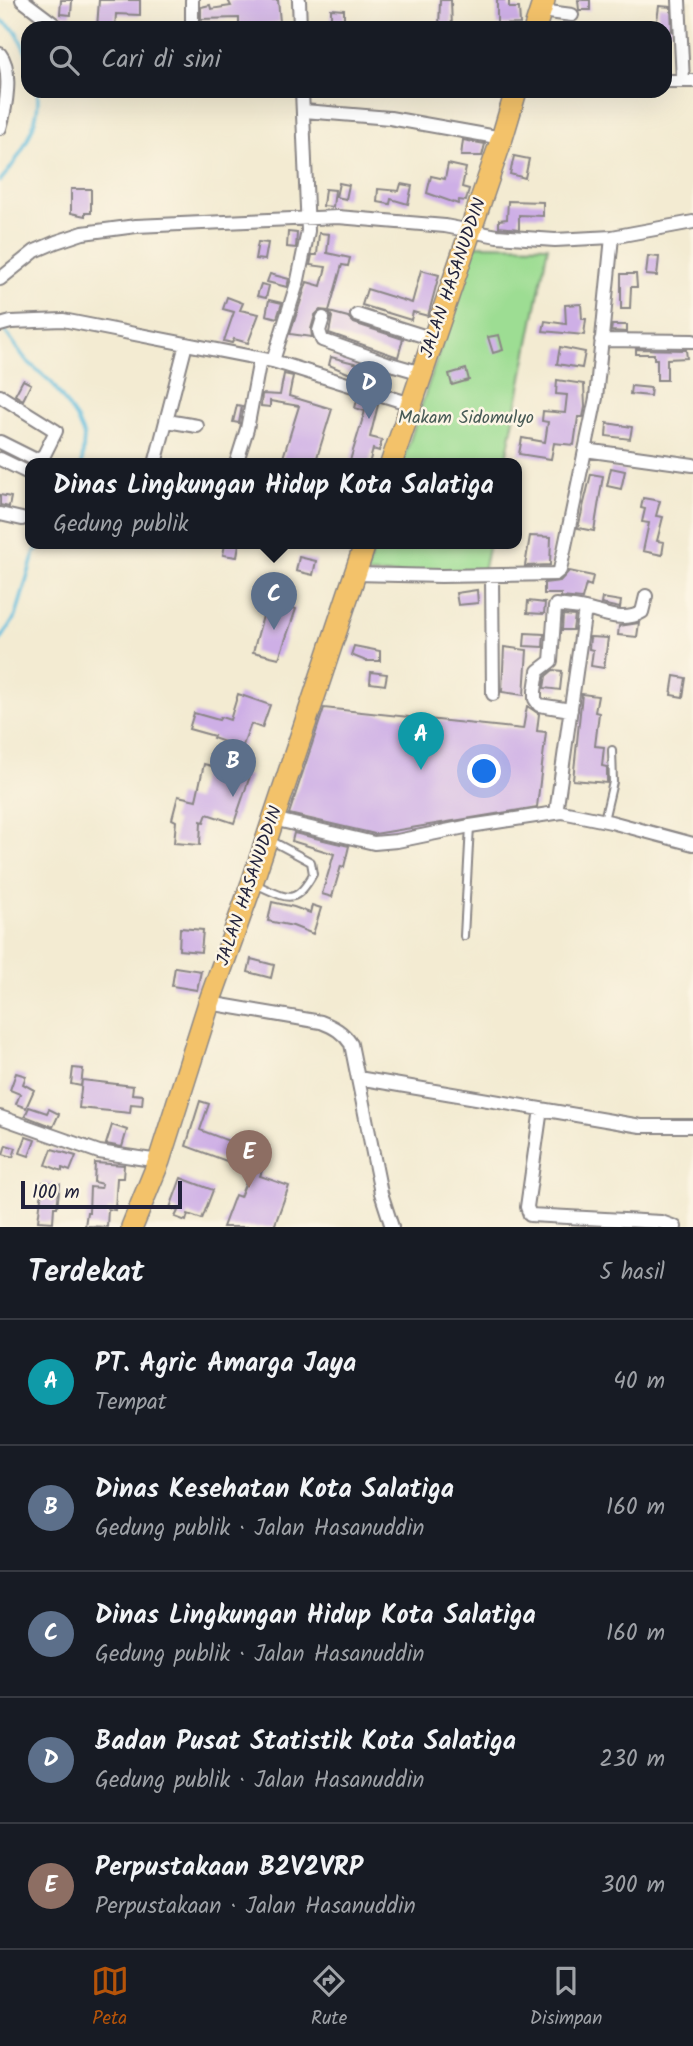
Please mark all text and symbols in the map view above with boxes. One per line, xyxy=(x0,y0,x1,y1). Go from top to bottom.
search box xyxy=(21,21,672,98)
text: Cari di sini xyxy=(101,39,221,81)
icon: search xyxy=(45,41,83,79)
street label: JALAN HASANUDDIN xyxy=(413,194,495,362)
pin: D xyxy=(346,361,392,419)
park label: Makam Sidomulyo xyxy=(398,404,534,433)
popup xyxy=(25,458,522,549)
text: Dinas Lingkungan Hidup Kota Salatiga xyxy=(53,465,494,507)
text: Gedung publik xyxy=(53,507,189,543)
pin: C xyxy=(251,572,297,630)
pin: A xyxy=(398,712,444,770)
pin: B xyxy=(210,739,256,797)
your location xyxy=(467,754,501,788)
street label: JALAN HASANUDDIN xyxy=(209,802,291,970)
pin: E xyxy=(226,1130,272,1188)
scale bar xyxy=(21,1178,182,1210)
text: 100 m xyxy=(32,1178,80,1208)
text: Terdekat xyxy=(28,1249,144,1297)
text: 5 hasil xyxy=(599,1255,665,1291)
text: PT. Agric Amarga Jaya xyxy=(95,1343,356,1385)
text: A xyxy=(44,1364,58,1400)
text: 40 m xyxy=(613,1364,665,1400)
text: Tempat xyxy=(95,1385,167,1421)
text: Dinas Kesehatan Kota Salatiga xyxy=(95,1469,454,1511)
text: B xyxy=(44,1490,58,1526)
text: 160 m xyxy=(606,1490,665,1526)
text: Gedung publik · Jalan Hasanuddin xyxy=(95,1511,425,1547)
text: Dinas Lingkungan Hidup Kota Salatiga xyxy=(95,1595,536,1637)
text: C xyxy=(44,1616,58,1652)
text: 160 m xyxy=(606,1616,665,1652)
text: Gedung publik · Jalan Hasanuddin xyxy=(95,1637,425,1673)
text: Badan Pusat Statistik Kota Salatiga xyxy=(95,1721,516,1763)
text: D xyxy=(43,1742,59,1778)
text: 230 m xyxy=(599,1742,665,1778)
text: Gedung publik · Jalan Hasanuddin xyxy=(95,1763,425,1799)
text: Perpustakaan B2V2VRP xyxy=(95,1847,363,1889)
text: E xyxy=(45,1868,57,1904)
text: 300 m xyxy=(601,1868,665,1904)
text: Perpustakaan · Jalan Hasanuddin xyxy=(95,1889,416,1925)
tab: Peta xyxy=(91,1962,129,2034)
tab: Rute xyxy=(310,1962,348,2034)
tab: Disimpan xyxy=(530,1962,602,2034)

